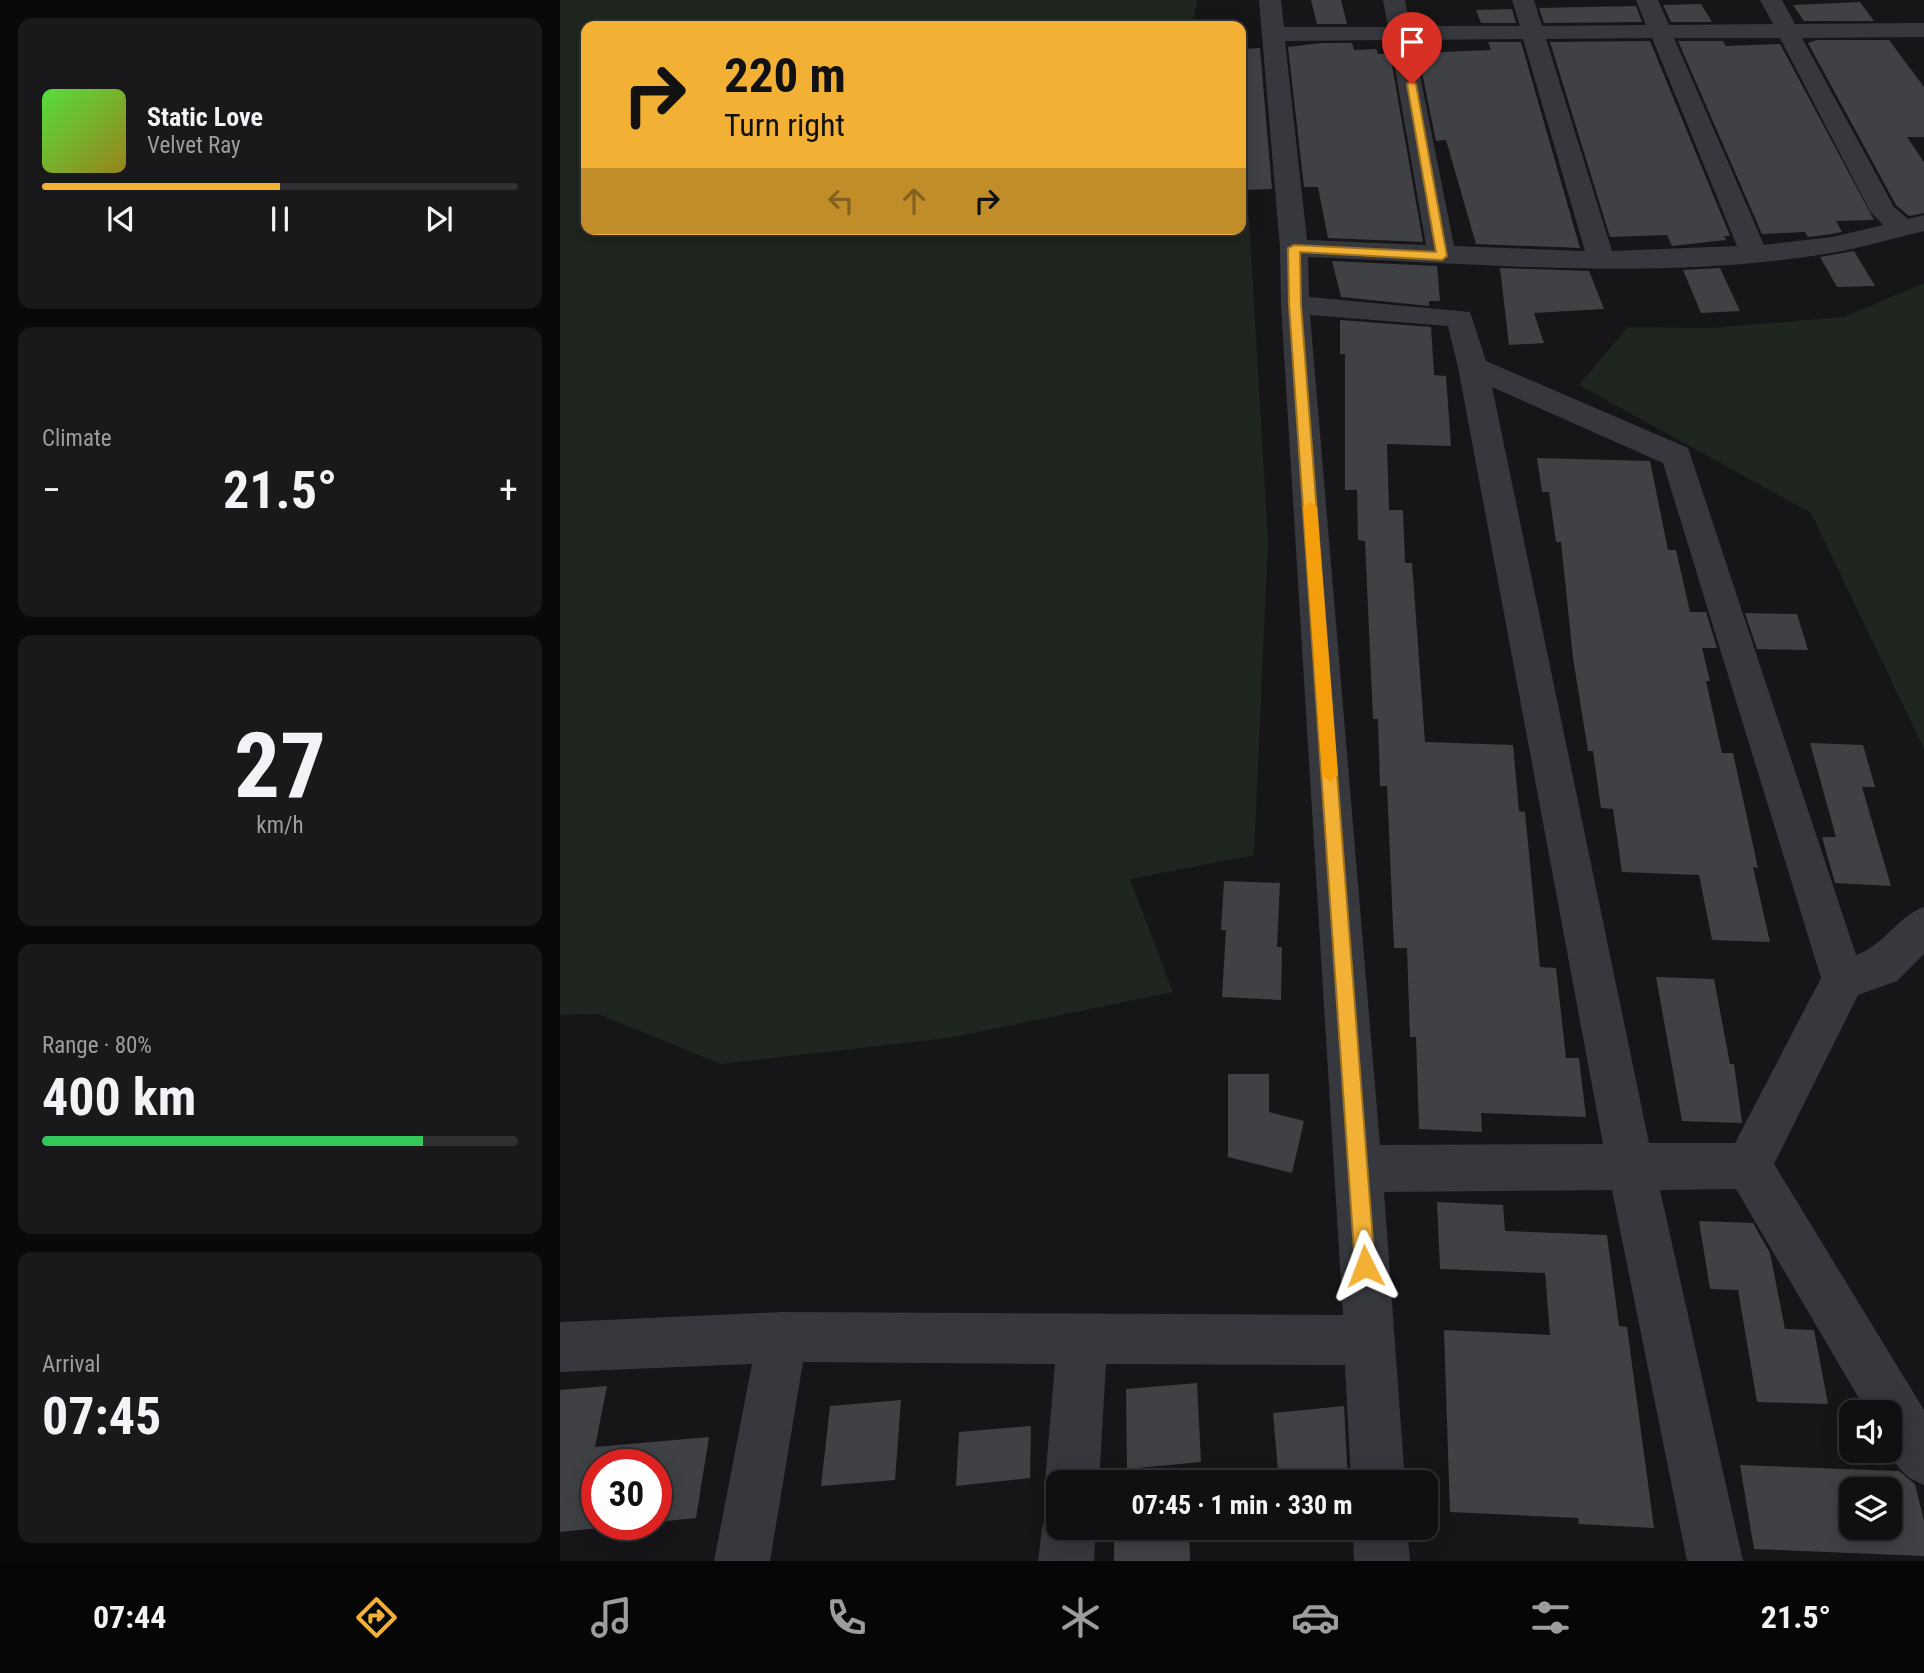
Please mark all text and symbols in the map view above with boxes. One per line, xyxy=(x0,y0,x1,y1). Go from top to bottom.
pin xyxy=(1382,12.0,1442,84)
icon: arrive xyxy=(1393,23,1431,61)
text: 220 m xyxy=(724,47,846,104)
icon: right xyxy=(609,49,700,140)
text: Static Love xyxy=(147,102,263,132)
text: Turn right xyxy=(724,106,845,144)
text: Velvet Ray xyxy=(147,132,241,159)
icon: left xyxy=(822,182,860,220)
icon: ahead xyxy=(895,182,933,220)
icon: right xyxy=(968,182,1006,220)
icon: previous xyxy=(102,200,140,238)
icon: pause xyxy=(261,200,299,238)
icon: next xyxy=(420,200,458,238)
text: Climate xyxy=(42,425,112,452)
text: 21.5° xyxy=(223,460,337,521)
text: − xyxy=(42,468,61,512)
text: + xyxy=(499,468,518,512)
text: 27 xyxy=(234,713,326,819)
text: km/h xyxy=(256,812,304,839)
text: Range · 80% xyxy=(42,1032,152,1059)
text: 400 km xyxy=(42,1067,196,1128)
position arrow xyxy=(1328,1229,1402,1303)
text: Arrival xyxy=(42,1351,101,1378)
text: 07:45 xyxy=(42,1386,161,1447)
map controls xyxy=(1839,1400,1902,1540)
button: sound xyxy=(1839,1400,1902,1463)
speed limit sign: 30 xyxy=(581,1449,672,1540)
button: layers xyxy=(1839,1477,1902,1540)
text: 07:45 · 1 min · 330 m xyxy=(1132,1490,1352,1520)
icon: directions xyxy=(352,1593,401,1642)
icon: music xyxy=(587,1593,636,1642)
icon: phone xyxy=(822,1593,871,1642)
icon: climate xyxy=(1056,1593,1105,1642)
icon: car xyxy=(1291,1593,1340,1642)
icon: filters xyxy=(1526,1593,1575,1642)
text: 07:44 xyxy=(93,1598,166,1636)
text: 21.5° xyxy=(1761,1598,1831,1636)

